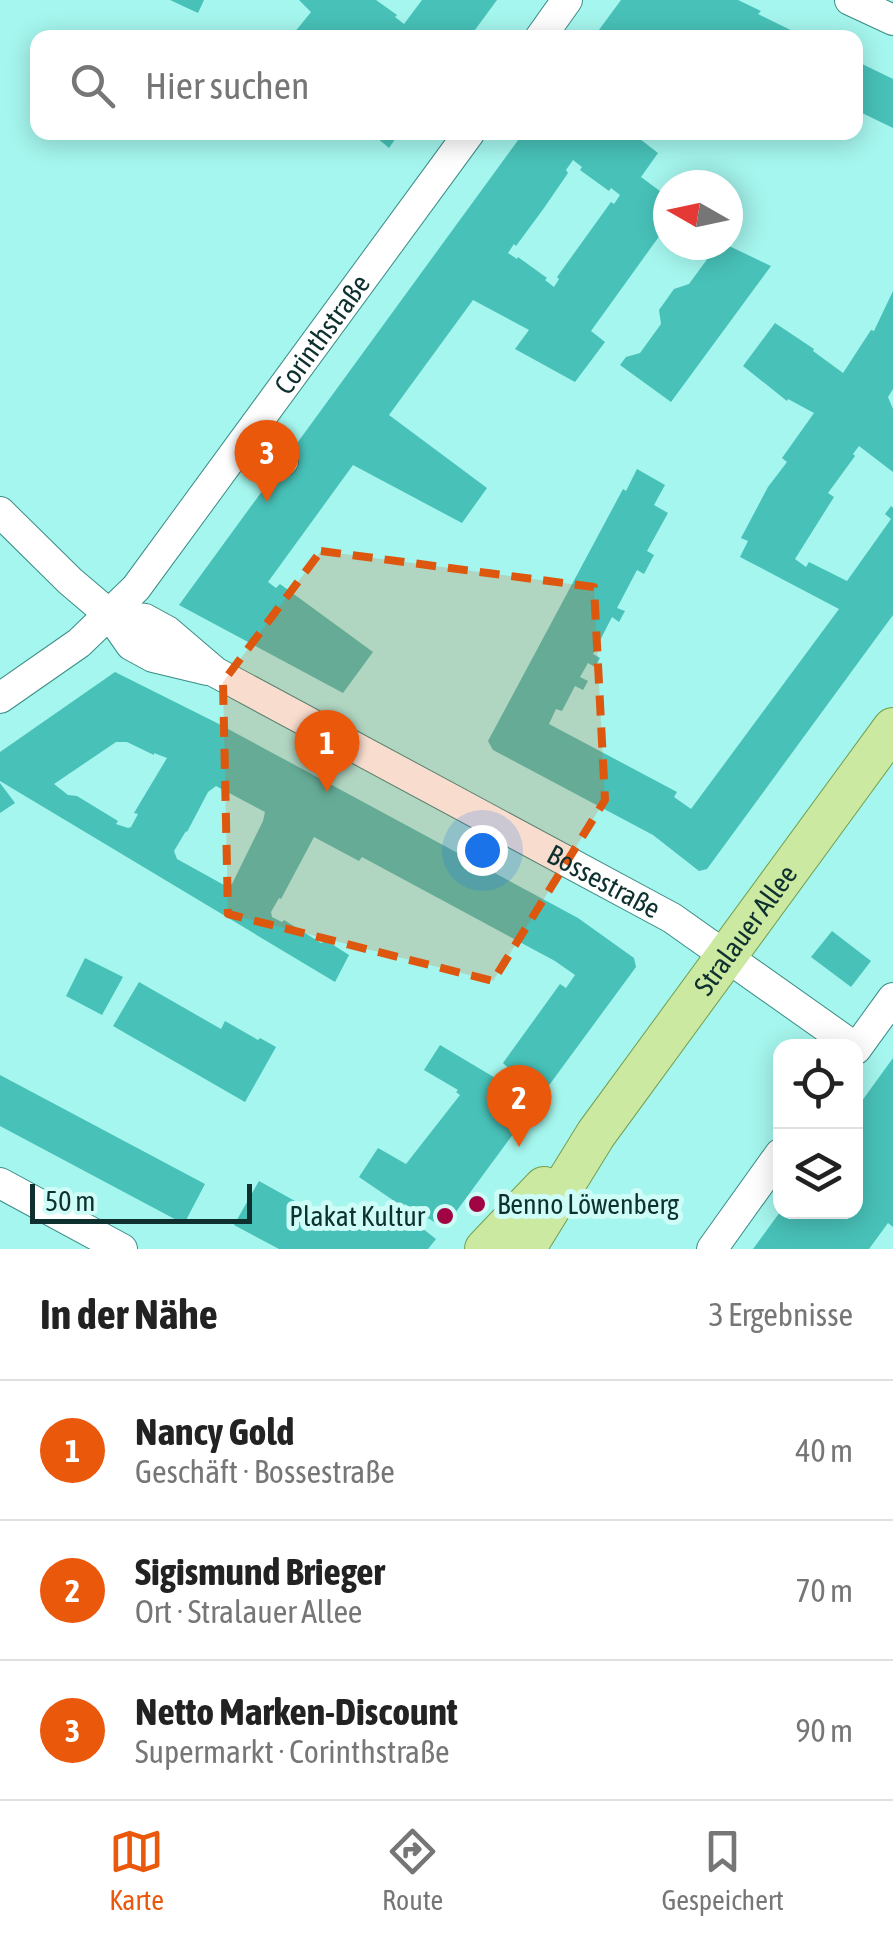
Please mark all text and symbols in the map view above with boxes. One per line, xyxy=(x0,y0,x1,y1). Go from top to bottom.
search box xyxy=(30,30,863,140)
icon: search xyxy=(65,58,120,113)
text: Hier suchen xyxy=(145,64,309,107)
north arrow xyxy=(653,170,743,260)
street label: Corinthstraße xyxy=(267,268,376,400)
pin: 3 xyxy=(234,420,300,502)
pin: 1 xyxy=(294,710,360,792)
your location xyxy=(457,825,508,876)
street label: Bossestraße xyxy=(542,838,666,925)
street label: Stralauer Allee xyxy=(687,859,803,1001)
map controls xyxy=(773,1039,863,1219)
button: locate xyxy=(773,1039,863,1129)
pin: 2 xyxy=(486,1064,552,1147)
button: layers xyxy=(773,1129,863,1219)
scale bar xyxy=(30,1179,252,1224)
text: 50 m xyxy=(45,1185,95,1217)
place label: Benno Löwenberg xyxy=(497,1188,679,1220)
marker: Benno Löwenberg xyxy=(466,1193,488,1215)
place label: Plakat Kultur xyxy=(289,1200,426,1232)
marker: Plakat Kultur xyxy=(434,1205,456,1227)
text: In der Nähe xyxy=(40,1290,218,1338)
text: 3 Ergebnisse xyxy=(709,1296,853,1333)
text: Nancy Gold xyxy=(135,1410,294,1453)
text: 1 xyxy=(65,1432,80,1469)
text: 40 m xyxy=(795,1432,853,1469)
text: Geschäft · Bossestraße xyxy=(135,1453,395,1490)
text: Sigismund Brieger xyxy=(135,1550,385,1593)
text: 2 xyxy=(65,1572,80,1609)
text: 70 m xyxy=(795,1572,853,1609)
text: Ort · Stralauer Allee xyxy=(135,1593,362,1630)
text: Netto Marken-Discount xyxy=(135,1690,458,1733)
text: 3 xyxy=(65,1712,80,1749)
text: 90 m xyxy=(795,1712,853,1749)
text: Supermarkt · Corinthstraße xyxy=(135,1733,450,1770)
tab: Karte xyxy=(109,1824,164,1916)
tab: Route xyxy=(382,1824,443,1916)
tab: Gespeichert xyxy=(661,1824,784,1916)

